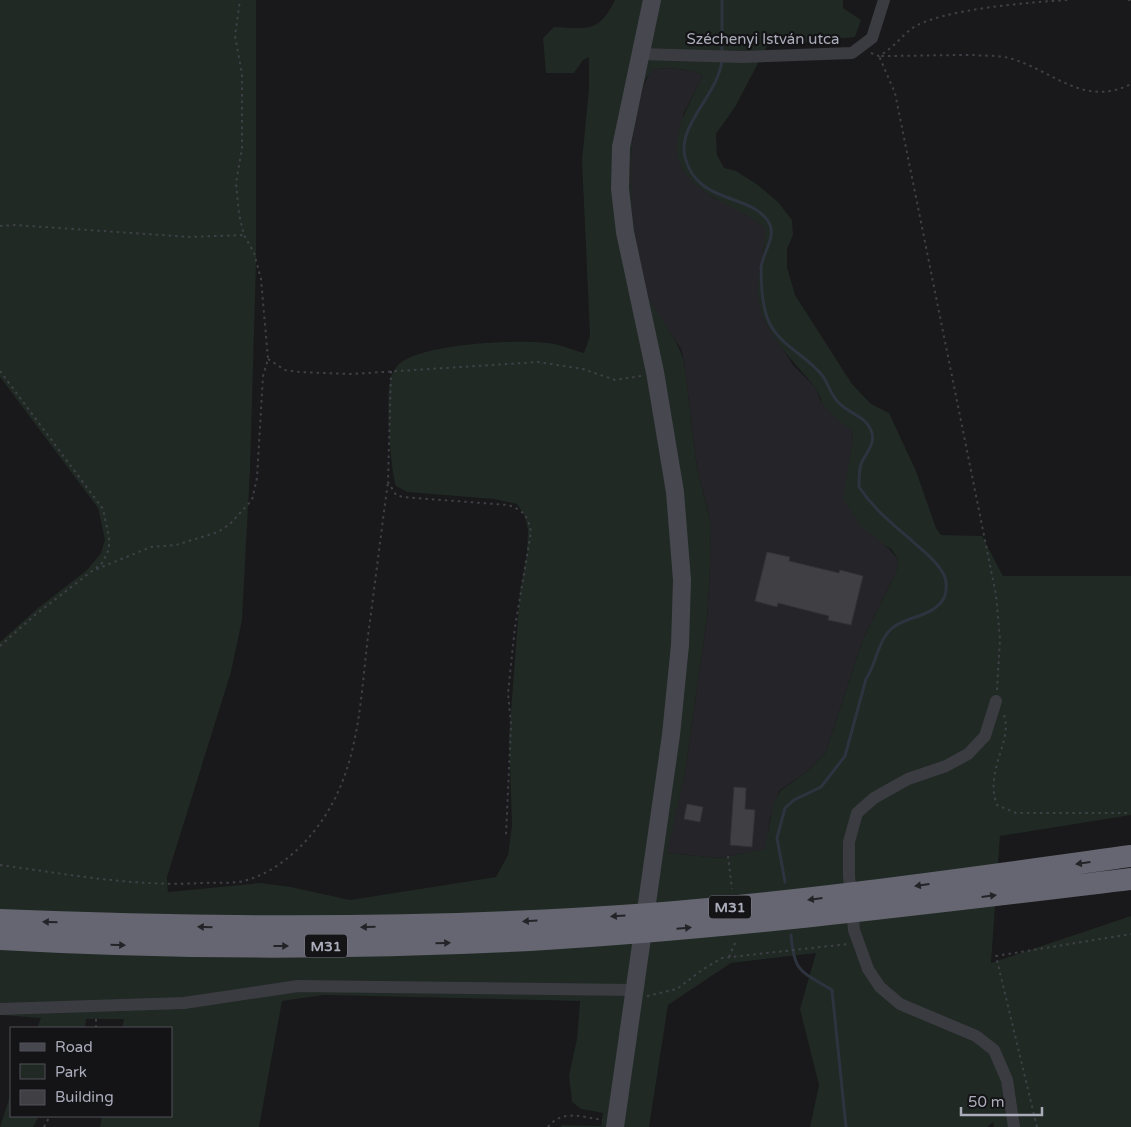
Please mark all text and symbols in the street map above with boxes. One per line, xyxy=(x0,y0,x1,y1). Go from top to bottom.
street label: Széchenyi István utca xyxy=(687,30,839,48)
one-way arrow xyxy=(1074,859,1090,867)
one-way arrow xyxy=(913,881,929,889)
one-way arrow xyxy=(982,892,998,900)
one-way arrow xyxy=(806,895,822,903)
road number: M31 xyxy=(709,896,751,919)
one-way arrow xyxy=(610,912,626,920)
one-way arrow xyxy=(522,917,538,925)
one-way arrow xyxy=(42,918,58,926)
one-way arrow xyxy=(197,923,213,931)
one-way arrow xyxy=(360,923,376,931)
one-way arrow xyxy=(676,924,692,932)
road number: M31 xyxy=(305,934,347,958)
one-way arrow xyxy=(435,939,451,947)
one-way arrow xyxy=(110,941,126,949)
one-way arrow xyxy=(273,942,289,950)
legend xyxy=(10,1027,172,1117)
text: Road xyxy=(55,1038,93,1056)
text: Park xyxy=(55,1063,87,1081)
scale bar xyxy=(961,1084,1042,1116)
text: Building xyxy=(55,1088,114,1106)
text: 50 m xyxy=(968,1093,1005,1111)

